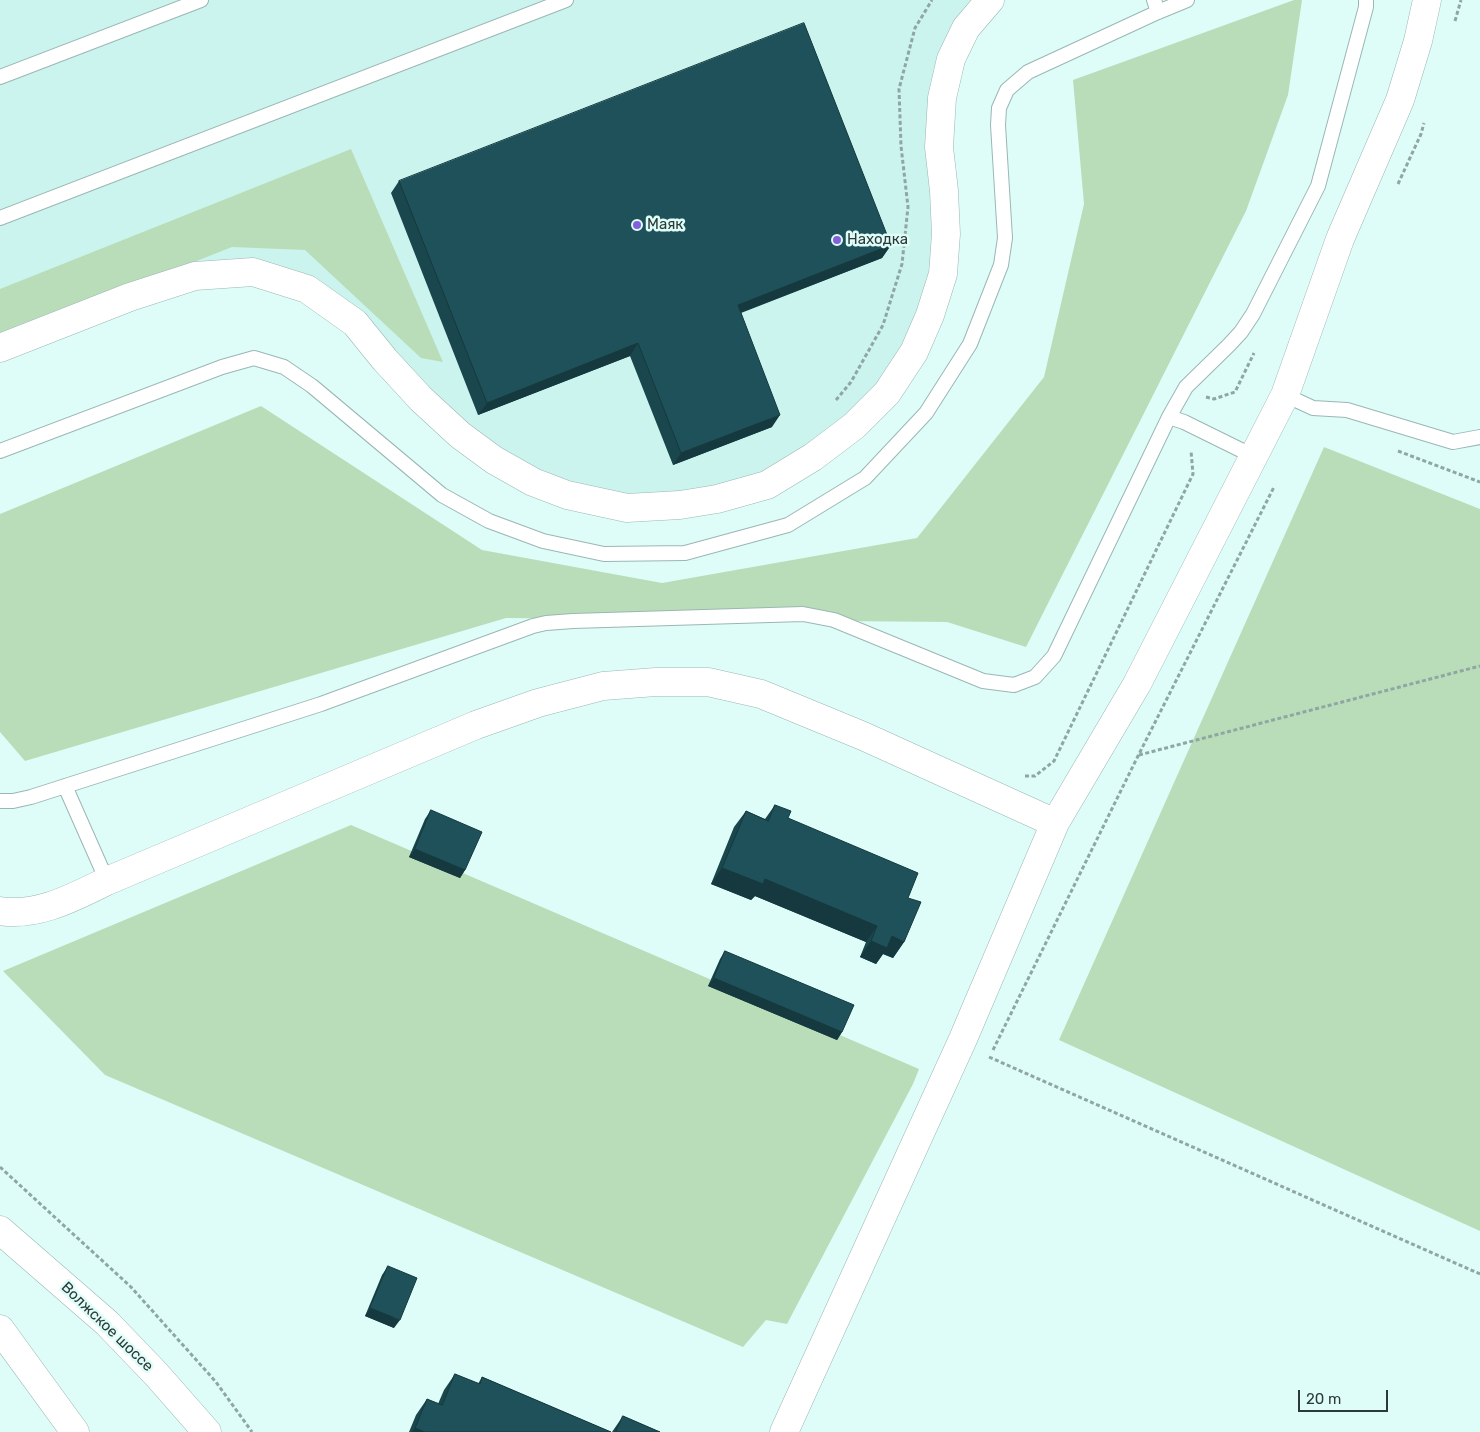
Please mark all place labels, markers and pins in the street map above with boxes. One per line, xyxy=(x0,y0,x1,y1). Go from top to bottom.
place label: Маяк xyxy=(647,216,683,234)
marker: Маяк xyxy=(631,219,643,231)
place label: Находка xyxy=(847,231,908,249)
marker: Находка xyxy=(831,234,843,246)

